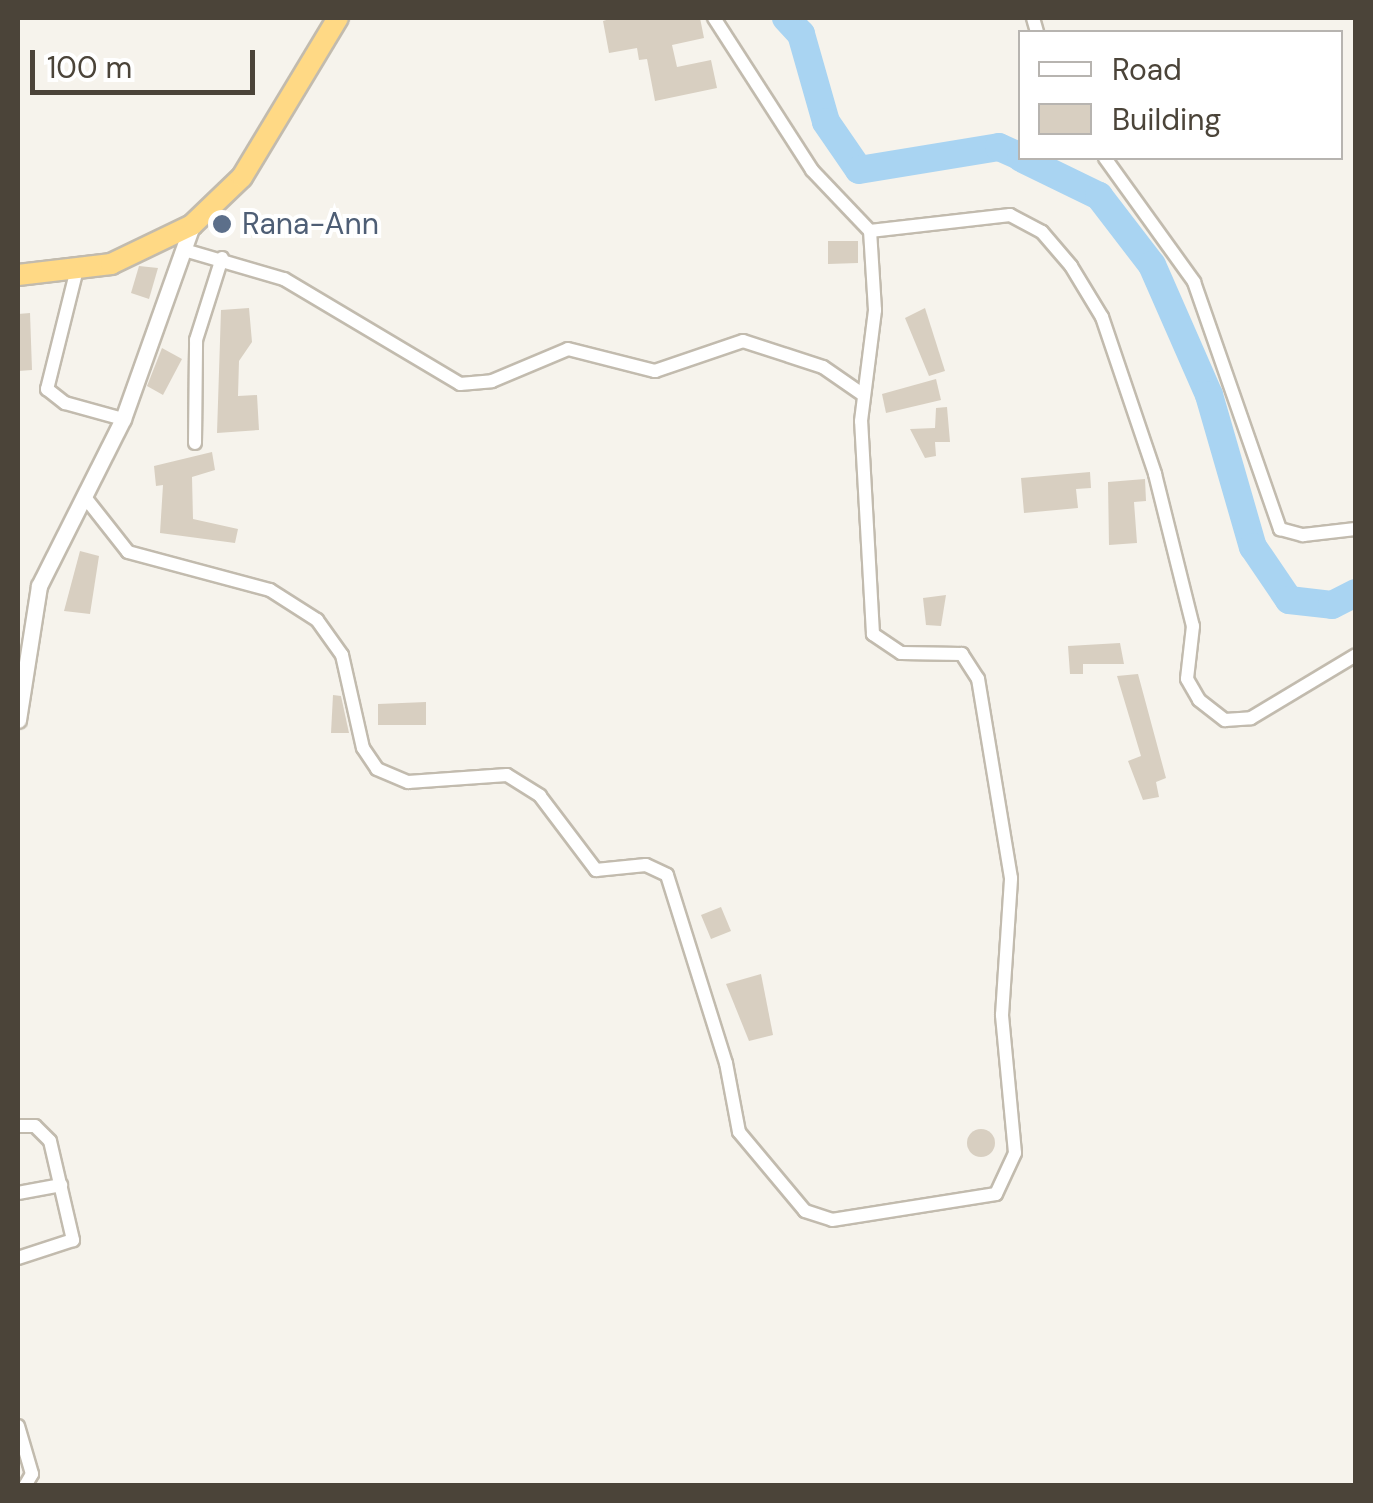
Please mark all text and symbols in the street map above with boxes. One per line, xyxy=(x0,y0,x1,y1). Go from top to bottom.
scale bar xyxy=(35,30,260,92)
legend xyxy=(1018,30,1343,160)
text: 100 m xyxy=(47,48,132,87)
text: Road xyxy=(1112,50,1182,89)
text: Building xyxy=(1112,100,1221,139)
place label: Rana-Ann xyxy=(242,206,379,242)
marker: Rana-Ann xyxy=(211,213,233,235)

